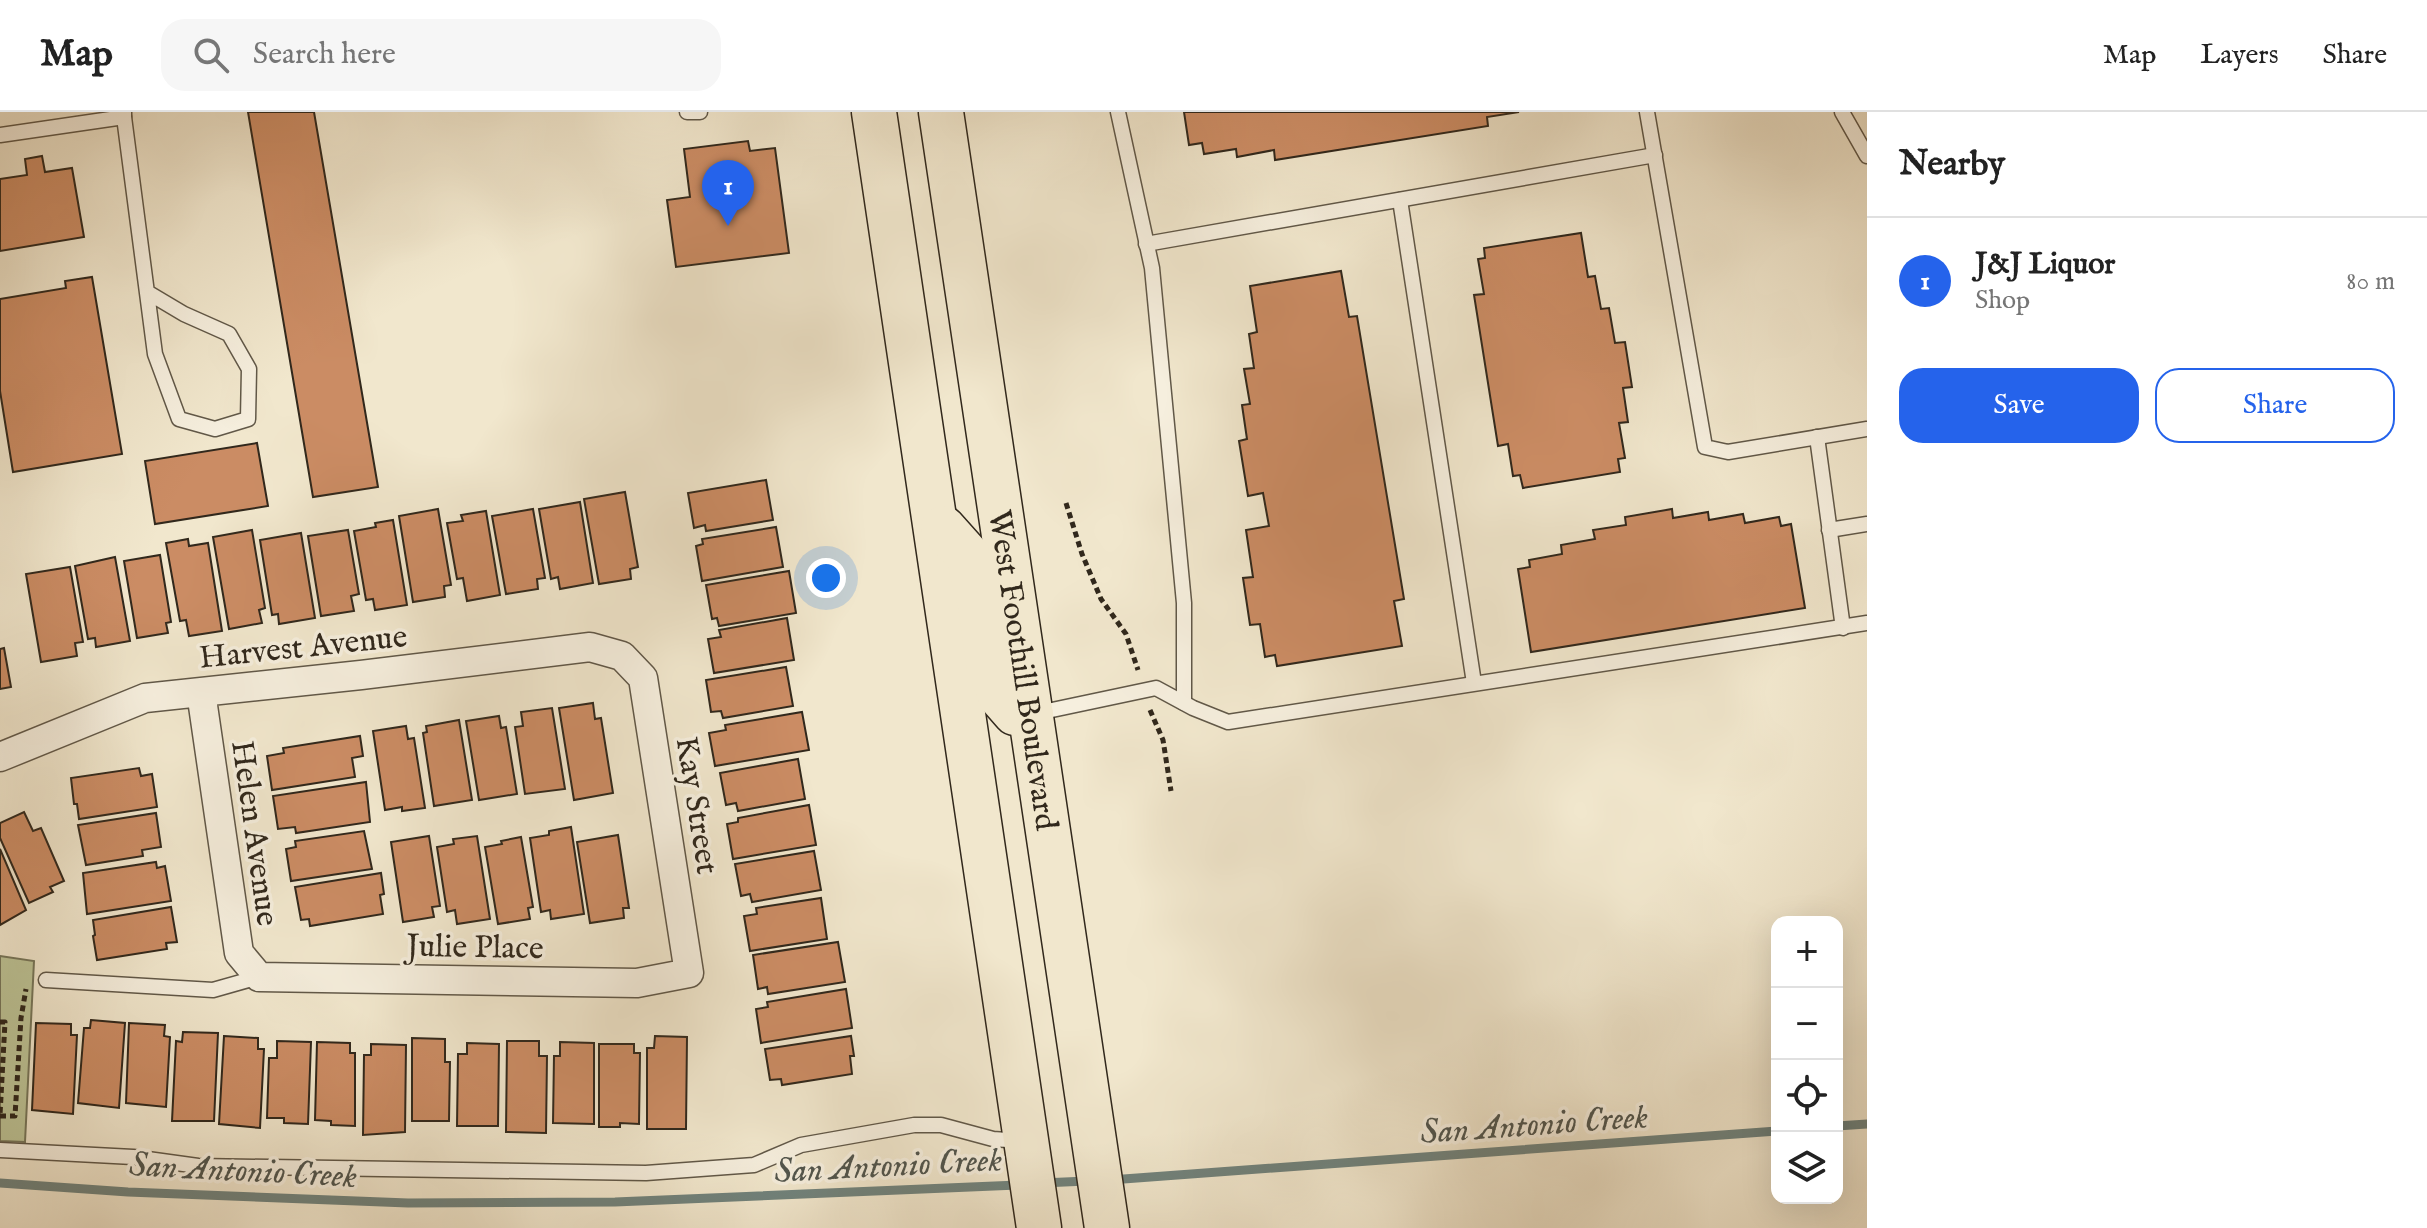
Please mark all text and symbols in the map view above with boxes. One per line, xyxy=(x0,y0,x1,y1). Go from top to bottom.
search box xyxy=(161,19,721,91)
text: Map xyxy=(40,31,113,79)
icon: search xyxy=(189,33,233,77)
text: Search here xyxy=(253,36,396,74)
text: Map xyxy=(2103,38,2156,73)
text: Layers xyxy=(2200,38,2279,73)
text: Share xyxy=(2323,38,2387,73)
text: Nearby xyxy=(1899,143,2005,186)
pin: 1 xyxy=(702,160,754,226)
text: J&J Liquor xyxy=(1975,246,2115,284)
text: 1 xyxy=(1920,265,1930,298)
text: 80 m xyxy=(2346,265,2395,298)
text: Shop xyxy=(1975,284,2030,317)
button: Save xyxy=(1899,368,2139,443)
button: Share xyxy=(2155,368,2395,443)
street label: West Foothill Boulevard xyxy=(977,507,1066,834)
your location xyxy=(806,558,846,598)
street label: Harvest Avenue xyxy=(197,617,409,680)
street label: Kay Street xyxy=(664,734,727,877)
street label: Helen Avenue xyxy=(220,738,287,929)
map controls xyxy=(1771,916,1843,1204)
button: + xyxy=(1771,916,1843,988)
street label: Julie Place xyxy=(403,927,544,970)
button: − xyxy=(1771,988,1843,1060)
button: locate xyxy=(1771,1060,1843,1132)
water label: San Antonio Creek xyxy=(1419,1096,1650,1155)
button: layers xyxy=(1771,1132,1843,1204)
water label: San Antonio Creek xyxy=(773,1139,1004,1194)
water label: San Antonio Creek xyxy=(128,1144,358,1199)

